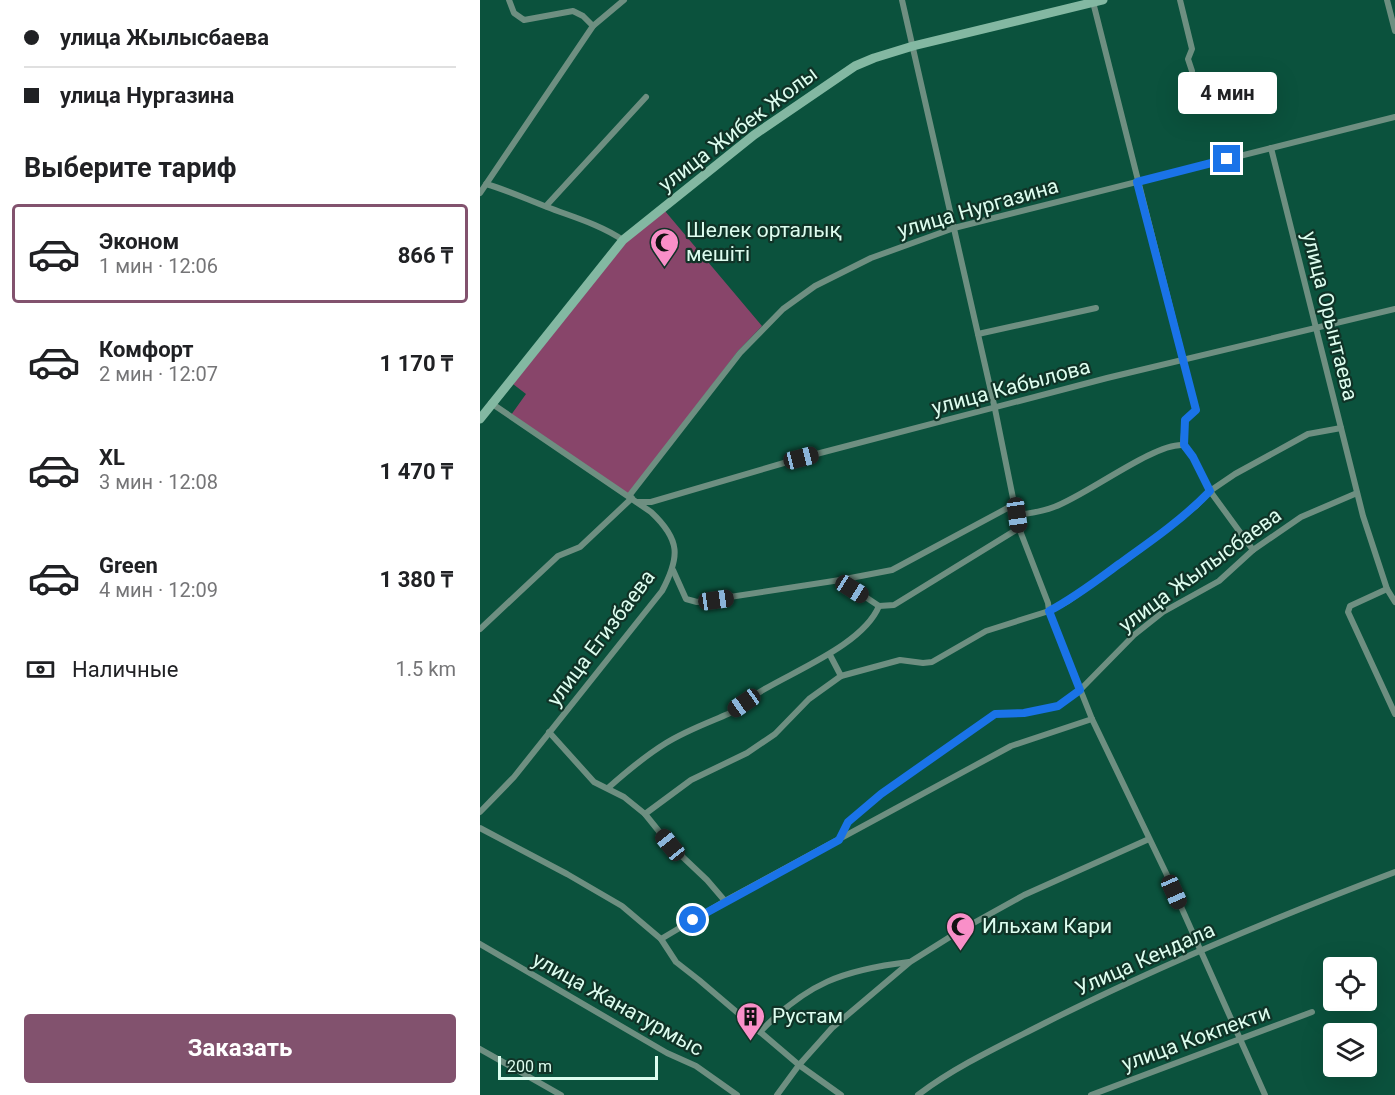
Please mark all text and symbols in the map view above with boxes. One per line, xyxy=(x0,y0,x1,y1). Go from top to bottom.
text: улица Жылысбаева xyxy=(60,25,269,50)
street label: улица Жибек Жолы xyxy=(654,62,822,196)
callout: 4 мин xyxy=(1178,72,1276,114)
text: 4 мин xyxy=(1200,81,1255,105)
text: улица Нургазина xyxy=(60,83,234,108)
route end xyxy=(1213,145,1240,172)
text: Выберите тариф xyxy=(24,152,236,184)
street label: улица Нургазина xyxy=(895,174,1061,242)
place label: Шелек орталық мешіті xyxy=(686,218,842,266)
mosque icon: Шелек орталық мешіті xyxy=(649,226,681,268)
icon: car xyxy=(27,227,81,281)
text: Эконом xyxy=(99,229,179,254)
street label: улица Орынтаева xyxy=(1297,229,1363,403)
text: 866 ₸ xyxy=(398,243,453,268)
text: 1 мин · 12:06 xyxy=(99,254,218,278)
icon: car xyxy=(27,335,81,389)
text: Комфорт xyxy=(99,337,194,362)
text: 1 170 ₸ xyxy=(380,351,453,376)
street label: улица Кабылова xyxy=(929,354,1093,420)
text: 2 мин · 12:07 xyxy=(99,362,218,386)
icon: car xyxy=(27,443,81,497)
text: XL xyxy=(99,445,125,470)
car xyxy=(781,445,821,471)
text: 1 470 ₸ xyxy=(380,459,453,484)
text: 3 мин · 12:08 xyxy=(99,470,218,494)
car xyxy=(1006,496,1028,534)
street label: улица Жылысбаева xyxy=(1114,503,1286,637)
icon: car xyxy=(27,551,81,605)
text: Green xyxy=(99,553,158,578)
street label: улица Егизбаева xyxy=(542,565,660,711)
text: 1 380 ₸ xyxy=(380,567,453,592)
car xyxy=(832,572,872,606)
text: 4 мин · 12:09 xyxy=(99,578,218,602)
car xyxy=(697,589,735,611)
icon: cash xyxy=(24,653,57,686)
text: Наличные xyxy=(72,657,178,682)
text: 1.5 km xyxy=(396,657,456,681)
car xyxy=(724,685,764,721)
car xyxy=(652,825,688,865)
car xyxy=(1158,872,1190,912)
route start xyxy=(679,906,706,933)
mosque icon: Ильхам Кари xyxy=(945,910,977,952)
place label: Ильхам Кари xyxy=(982,914,1112,938)
street label: Улица Кендала xyxy=(1072,918,1218,1000)
street label: улица Жанатурмыс xyxy=(528,947,708,1061)
map controls xyxy=(1323,957,1377,1077)
button: locate xyxy=(1323,957,1377,1011)
building icon: Рустам xyxy=(735,1000,767,1042)
street label: улица Кокпекти xyxy=(1118,1000,1274,1076)
place label: Рустам xyxy=(772,1004,843,1028)
button: Заказать xyxy=(24,1014,456,1083)
button: layers xyxy=(1323,1023,1377,1077)
scale bar xyxy=(498,1053,658,1080)
text: 200 m xyxy=(507,1057,552,1076)

